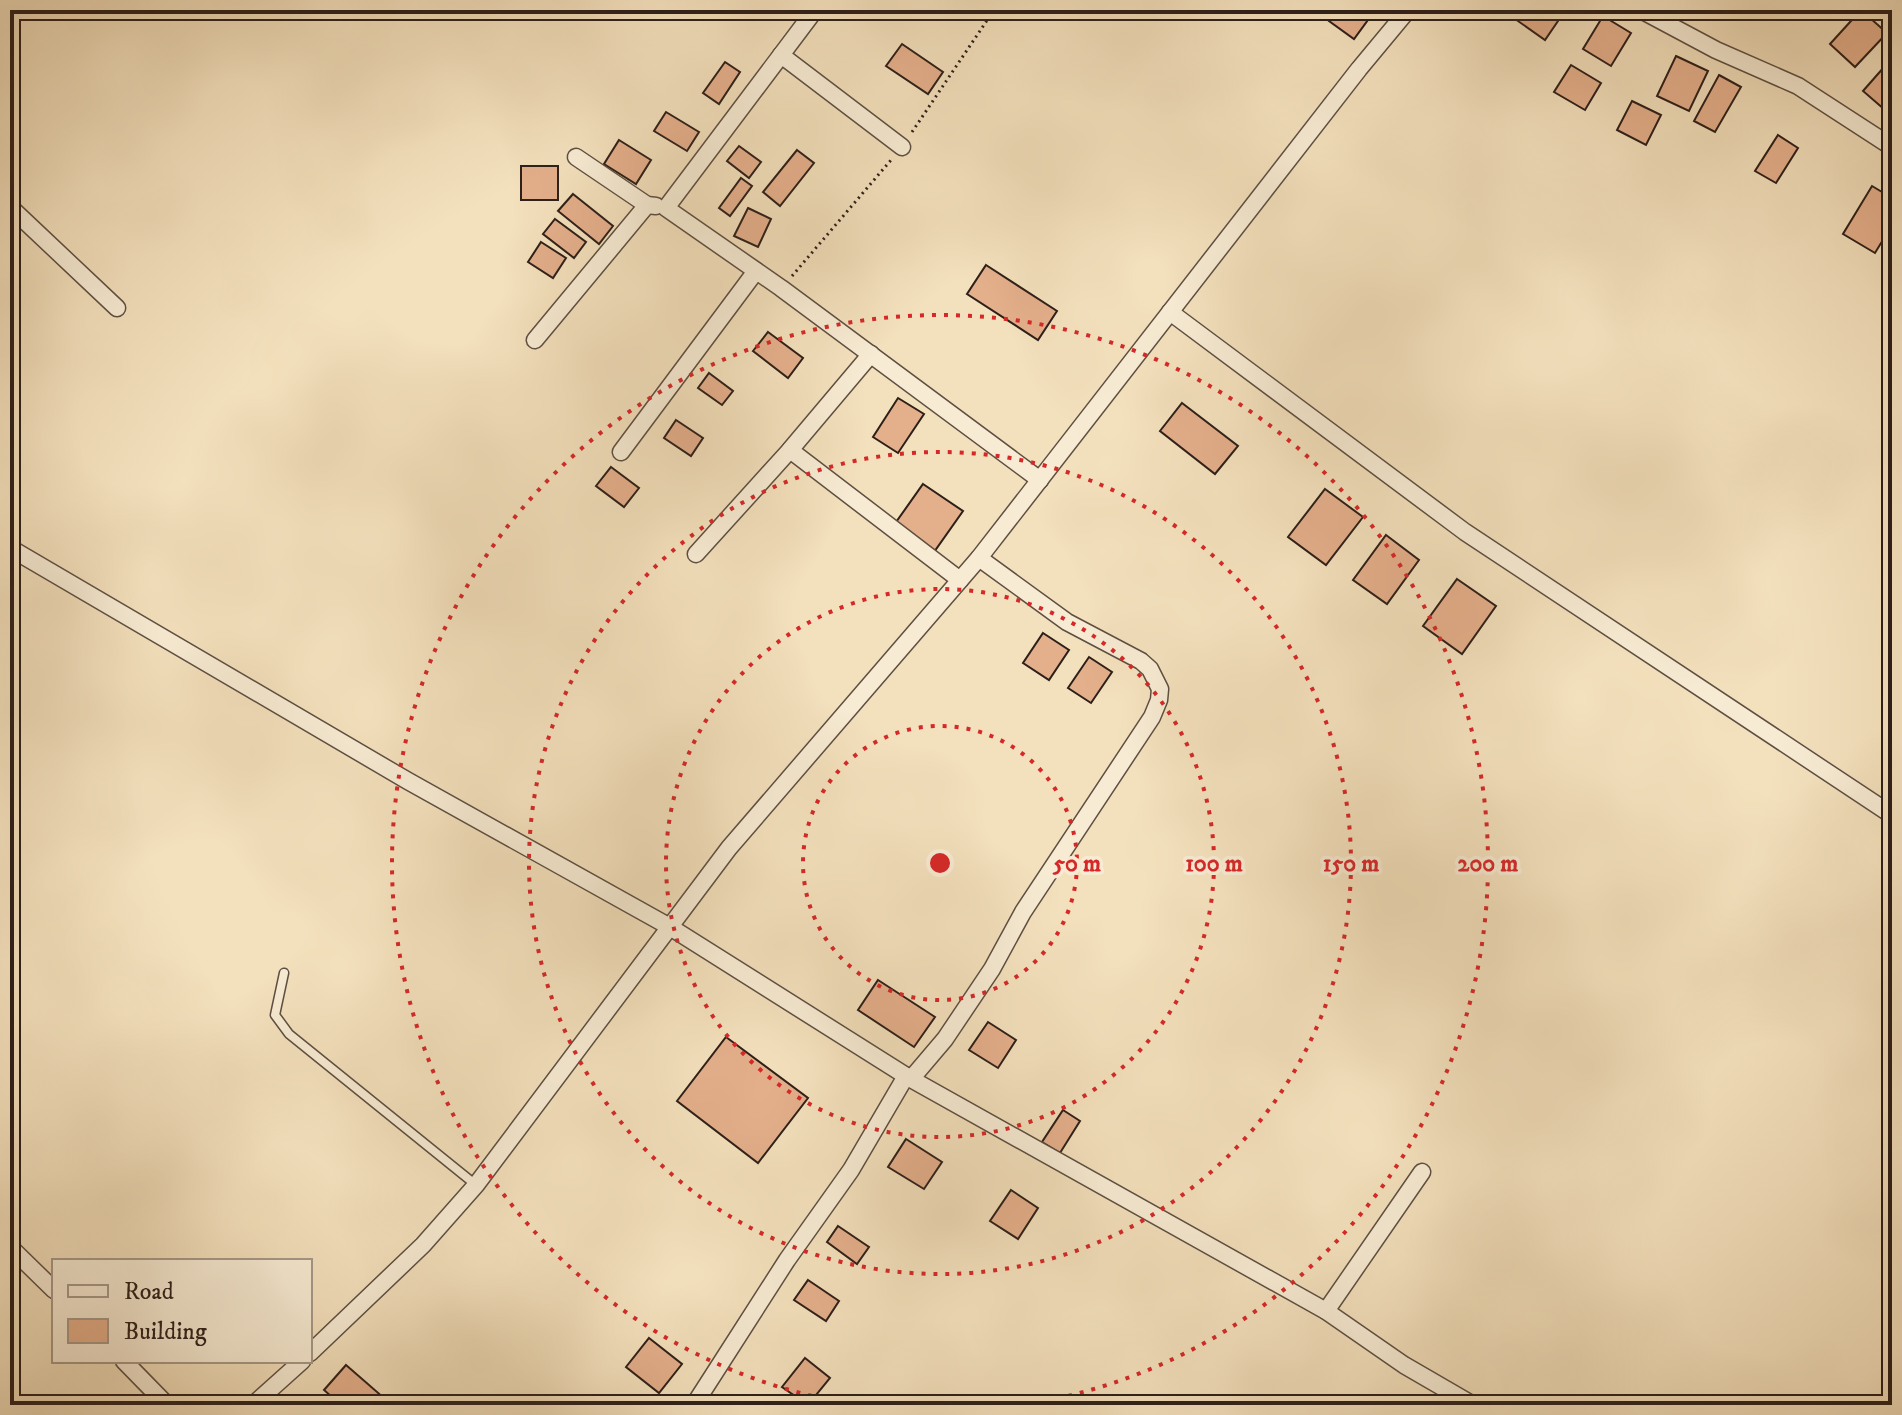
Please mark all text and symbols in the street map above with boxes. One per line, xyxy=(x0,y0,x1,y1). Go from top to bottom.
centre of rings xyxy=(926,849,954,877)
text: 50 m xyxy=(1052,849,1101,879)
text: 100 m xyxy=(1185,849,1243,879)
text: 150 m xyxy=(1323,849,1379,879)
text: 200 m xyxy=(1458,849,1518,879)
legend xyxy=(52,1259,312,1363)
text: Road xyxy=(124,1277,174,1307)
text: Building xyxy=(124,1317,207,1347)

